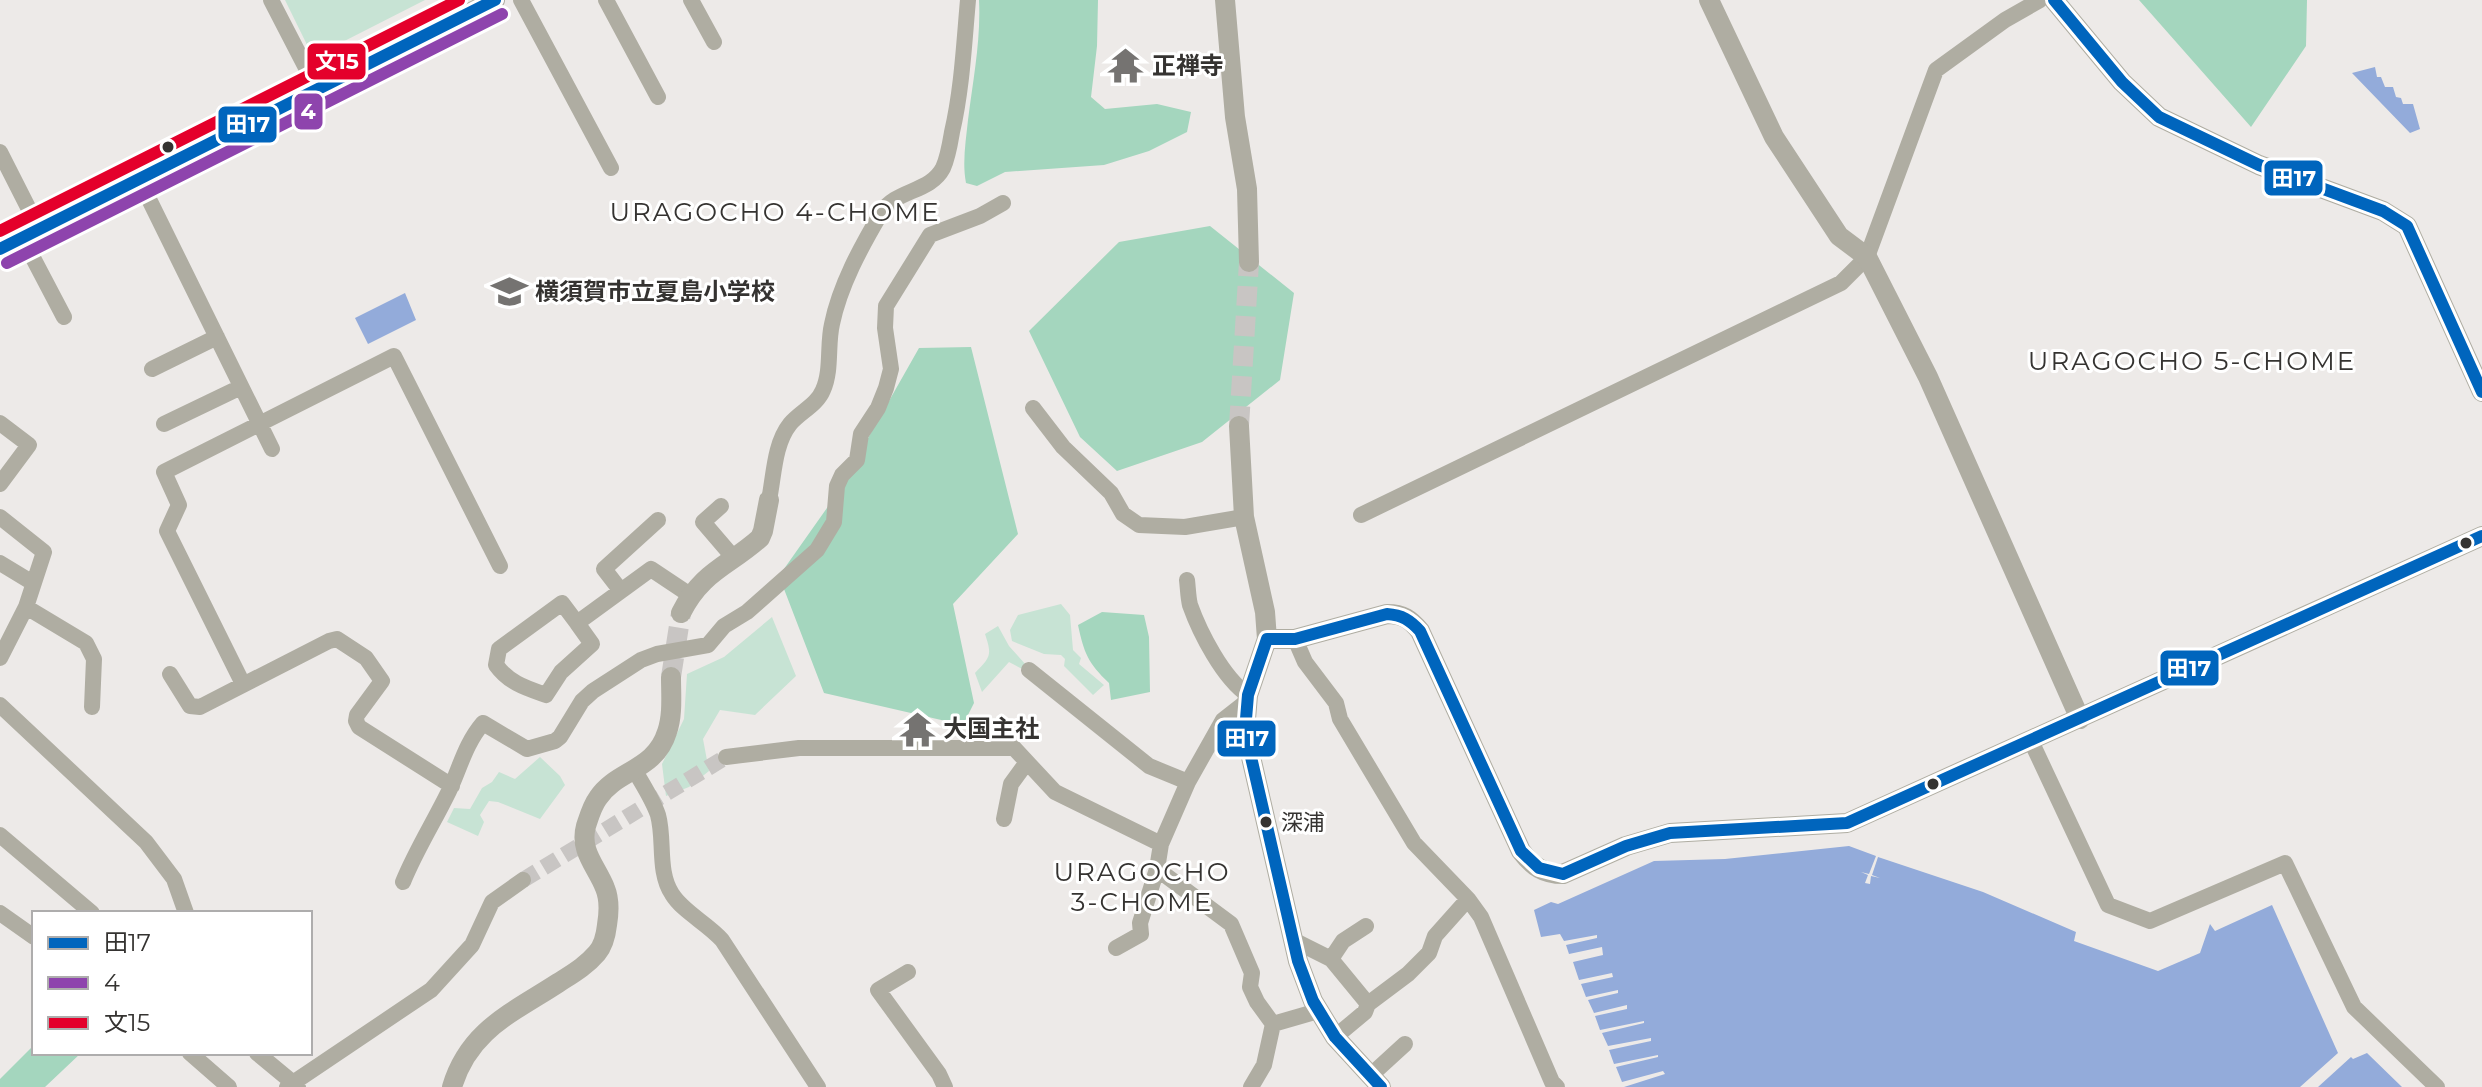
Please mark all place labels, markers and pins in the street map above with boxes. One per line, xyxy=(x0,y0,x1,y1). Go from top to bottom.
temple icon: 正禅寺 xyxy=(1107,47,1145,85)
place label: 正禅寺 xyxy=(1152,51,1224,80)
unlabelled marker xyxy=(160,139,176,155)
school or university icon: 横須賀市立夏島小学校 xyxy=(490,273,528,311)
place label: 横須賀市立夏島小学校 xyxy=(535,277,775,306)
unlabelled marker xyxy=(2458,535,2474,551)
temple icon: 大国主社 xyxy=(898,710,936,748)
place label: 大国主社 xyxy=(943,714,1039,743)
unlabelled marker xyxy=(1925,776,1941,792)
place label: 深浦 xyxy=(1281,809,1325,836)
marker: 深浦 xyxy=(1258,814,1274,830)

